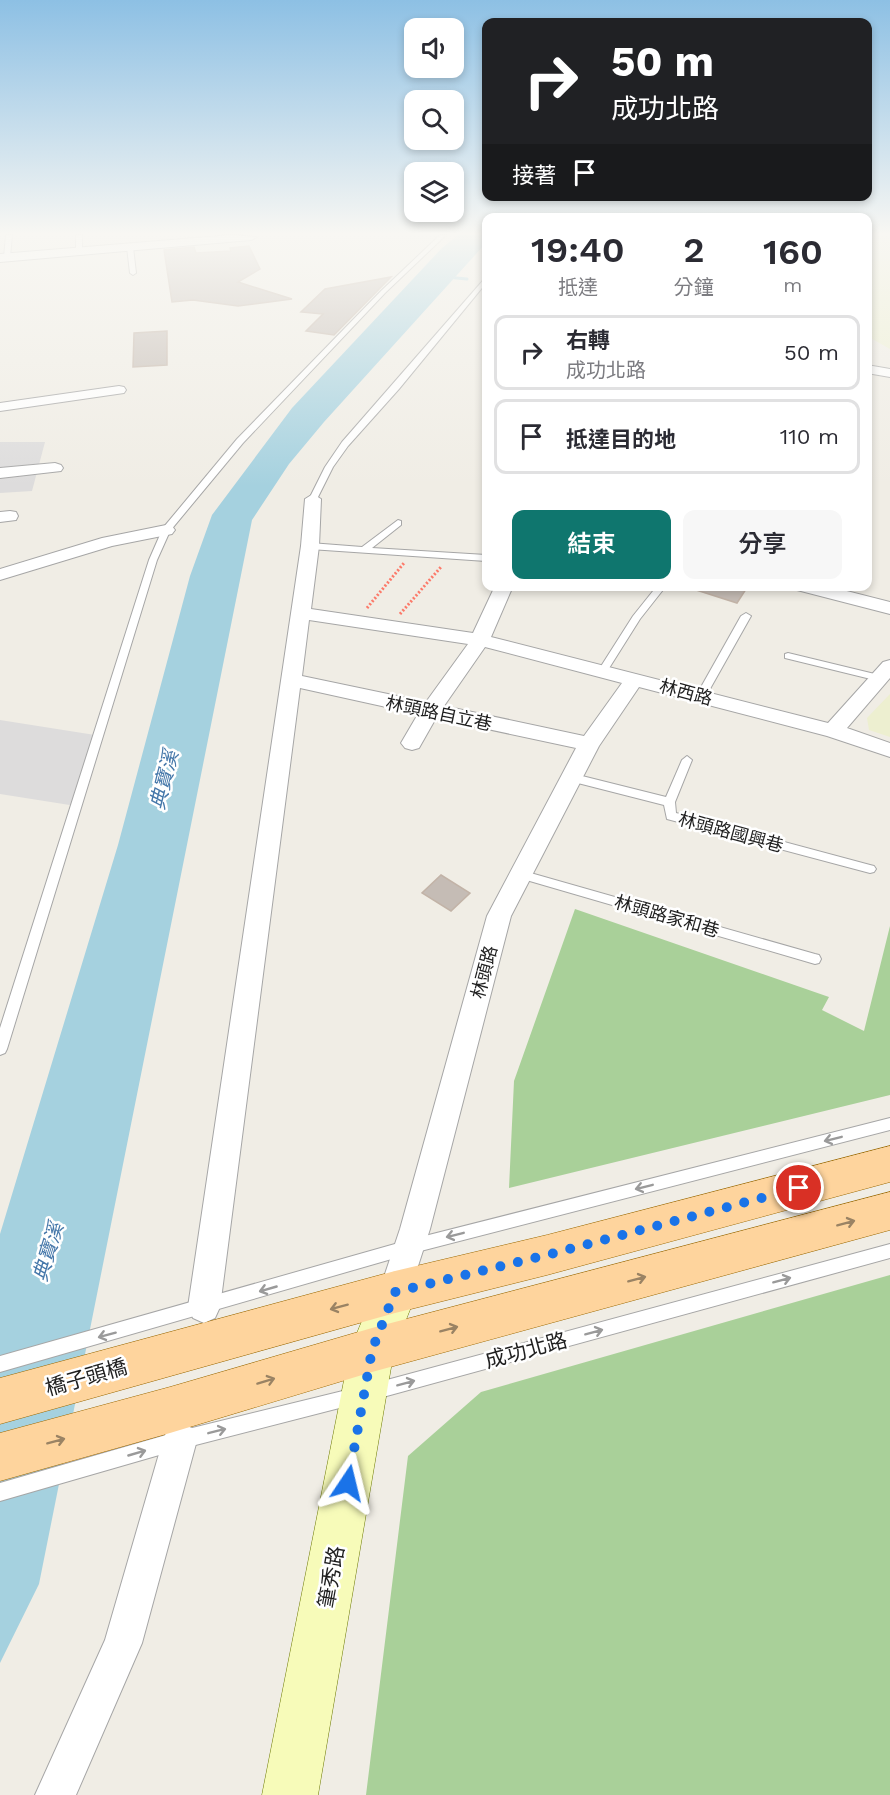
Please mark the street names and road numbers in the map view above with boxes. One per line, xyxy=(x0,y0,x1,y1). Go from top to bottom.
street label: 林西路 xyxy=(657,675,715,709)
street label: 林頭路自立巷 xyxy=(384,692,494,734)
street label: 林頭路國興巷 xyxy=(676,808,786,856)
street label: 林頭路家和巷 xyxy=(612,891,722,941)
street label: 林頭路 xyxy=(467,943,501,1001)
street label: 成功北路 xyxy=(482,1327,570,1373)
street label: 橋子頭橋 xyxy=(42,1353,130,1401)
street label: 筆秀路 xyxy=(313,1544,349,1610)

